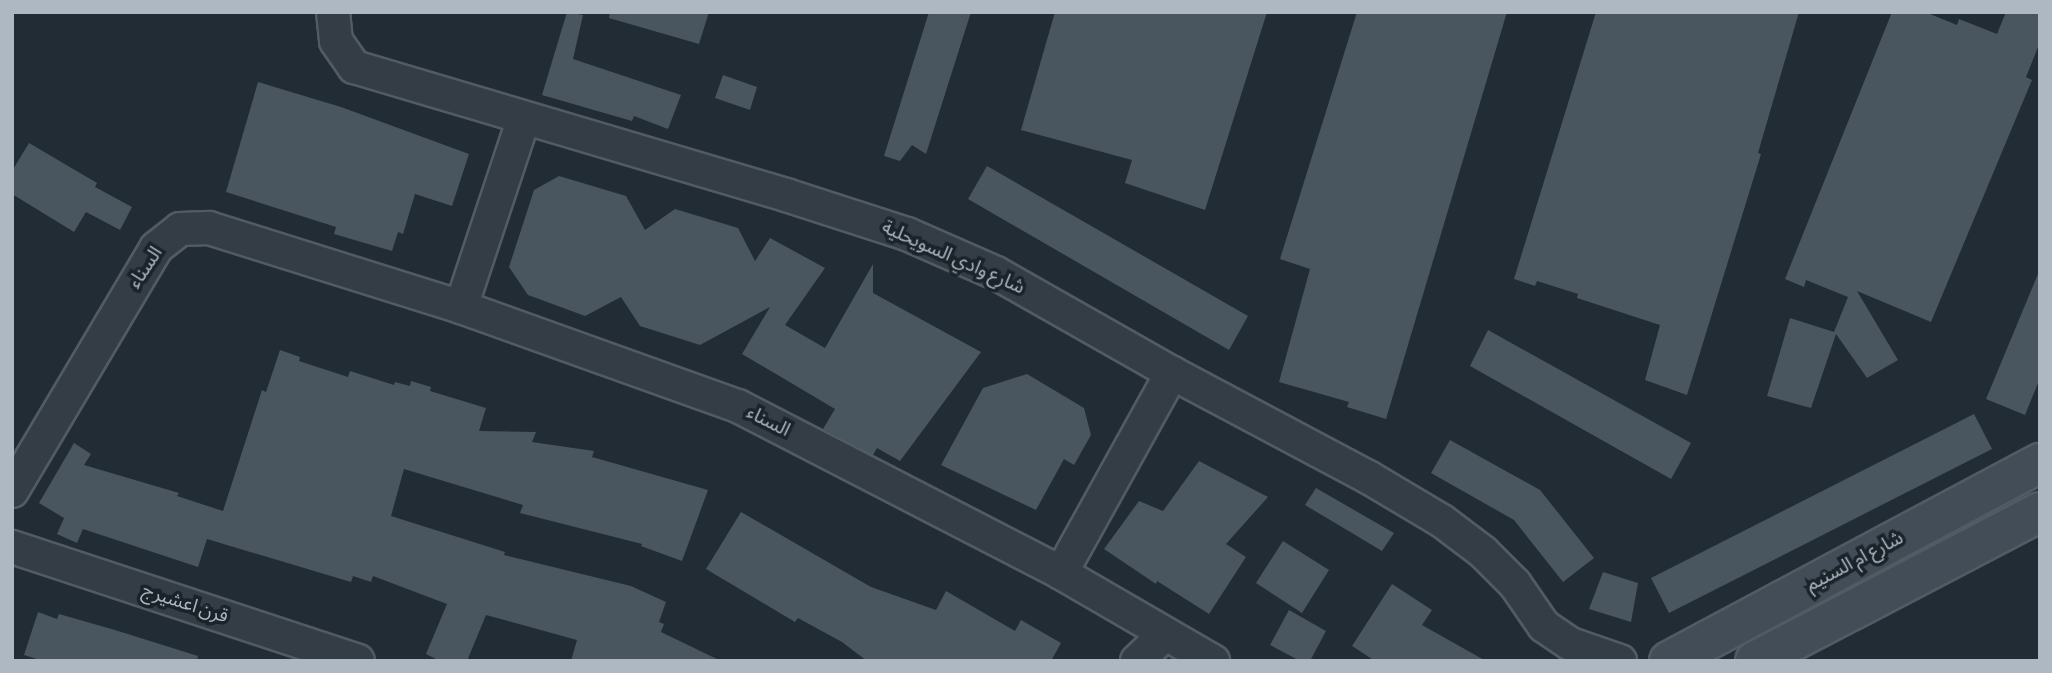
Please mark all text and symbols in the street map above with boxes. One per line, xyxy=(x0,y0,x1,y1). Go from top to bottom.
street label: شارع وادي السويحلية xyxy=(878,216,1028,300)
street label: السناء xyxy=(124,243,168,293)
street label: السناء xyxy=(743,402,793,442)
street label: شارع ام السنيم xyxy=(1803,527,1907,597)
street label: قرن اعشيرج xyxy=(139,579,231,629)

